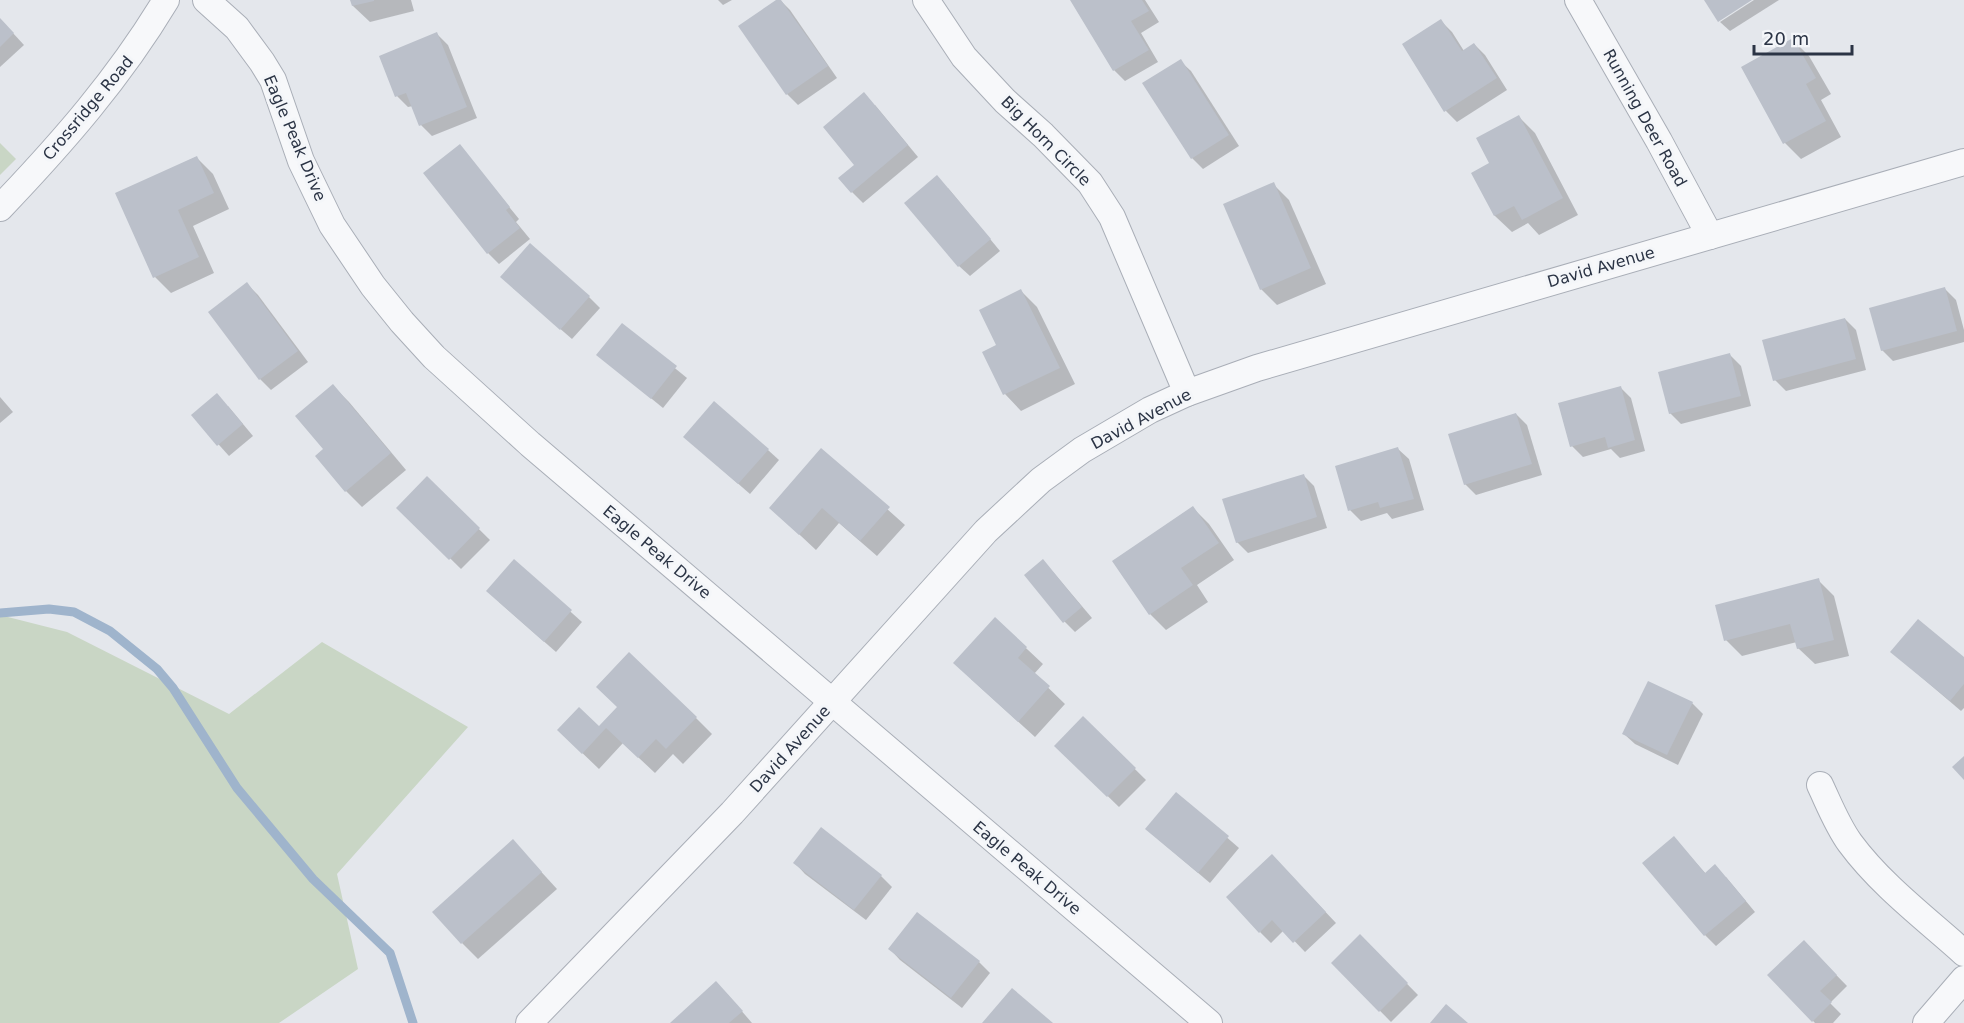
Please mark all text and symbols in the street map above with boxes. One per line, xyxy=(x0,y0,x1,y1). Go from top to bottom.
scale bar xyxy=(1754,18,1852,56)
text: 20 m xyxy=(1763,28,1809,49)
street label: Running Deer Road xyxy=(1599,46,1691,190)
street label: Crossridge Road xyxy=(39,52,137,164)
street label: Eagle Peak Drive xyxy=(260,72,330,204)
street label: Big Horn Circle xyxy=(997,92,1095,190)
street label: David Avenue xyxy=(1545,243,1657,291)
street label: David Avenue xyxy=(1088,385,1194,453)
street label: Eagle Peak Drive xyxy=(599,501,715,603)
street label: David Avenue xyxy=(746,701,834,797)
street label: Eagle Peak Drive xyxy=(969,817,1085,919)

